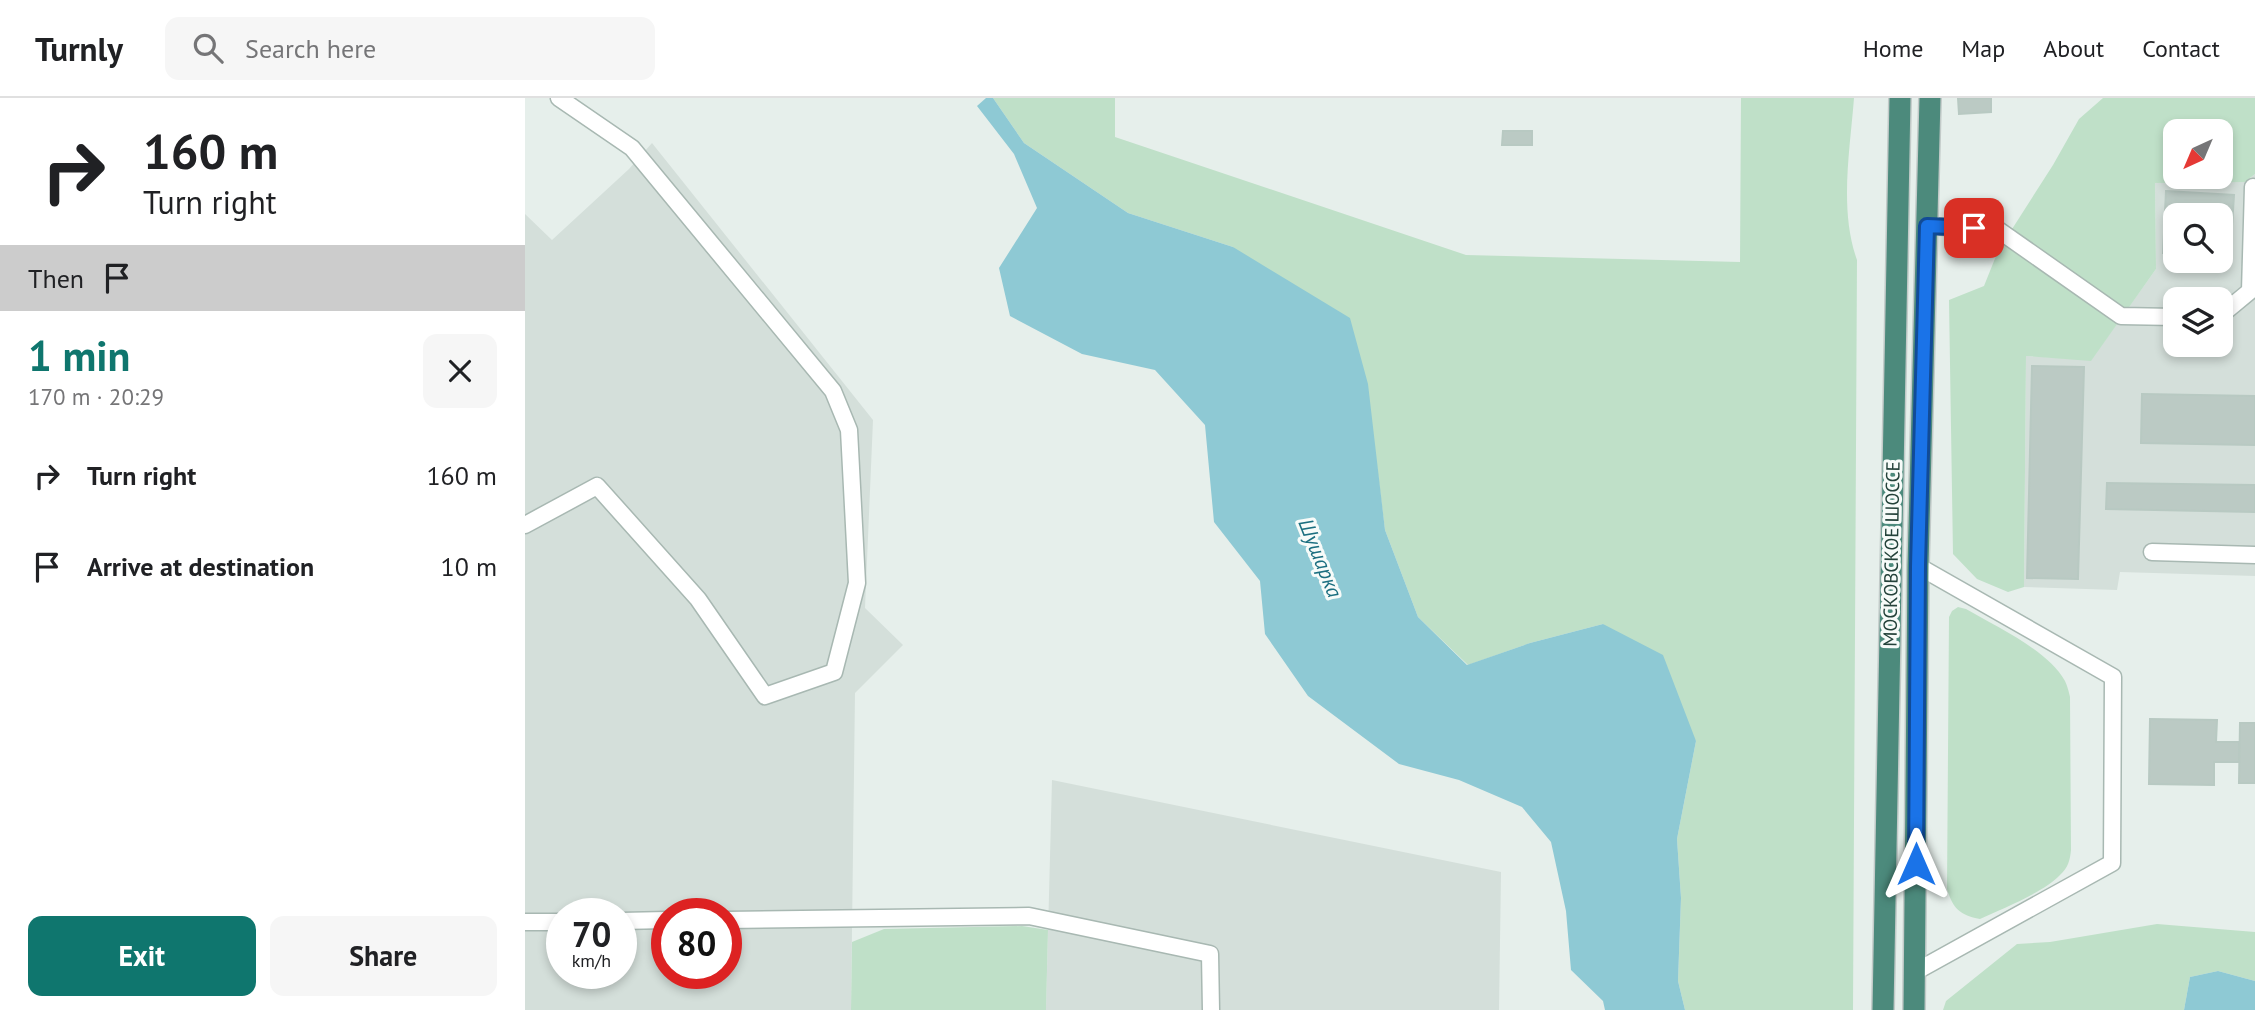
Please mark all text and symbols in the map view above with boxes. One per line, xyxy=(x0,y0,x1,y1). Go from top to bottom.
search box xyxy=(165,17,655,80)
text: Turnly xyxy=(35,27,123,70)
icon: search xyxy=(189,29,227,67)
text: Search here xyxy=(245,32,376,65)
text: Home xyxy=(1863,33,1923,64)
text: Map xyxy=(1961,33,2005,64)
text: About xyxy=(2043,33,2104,64)
text: Contact xyxy=(2142,33,2220,64)
text: 160 m xyxy=(143,119,278,183)
north arrow xyxy=(2163,119,2233,189)
map controls xyxy=(2163,119,2233,357)
icon: right xyxy=(28,126,119,217)
text: Turn right xyxy=(143,181,277,223)
pin xyxy=(1944,198,2004,258)
button: search xyxy=(2163,203,2233,273)
icon: arrive xyxy=(1955,209,1993,247)
icon: arrive xyxy=(98,259,136,297)
text: Then xyxy=(28,262,84,295)
button: layers xyxy=(2163,287,2233,357)
text: 1 min xyxy=(28,328,130,383)
button: close xyxy=(423,334,497,408)
text: 170 m · 20:29 xyxy=(28,382,164,411)
icon: right xyxy=(28,457,66,495)
text: Turn right xyxy=(87,459,196,492)
text: 160 m xyxy=(426,459,497,492)
street label: МОСКОВСКОЕ ШОССЕ xyxy=(1877,461,1905,647)
water label: Шушарка xyxy=(1292,514,1349,602)
icon: arrive xyxy=(28,548,66,586)
text: Arrive at destination xyxy=(87,550,314,583)
text: 10 m xyxy=(441,550,497,583)
position arrow xyxy=(1879,827,1953,901)
speed limit sign: 80 xyxy=(651,898,742,989)
text: 70 xyxy=(572,911,611,957)
button: Exit xyxy=(28,916,256,996)
button: Share xyxy=(270,916,497,996)
text: km/h xyxy=(572,949,611,972)

